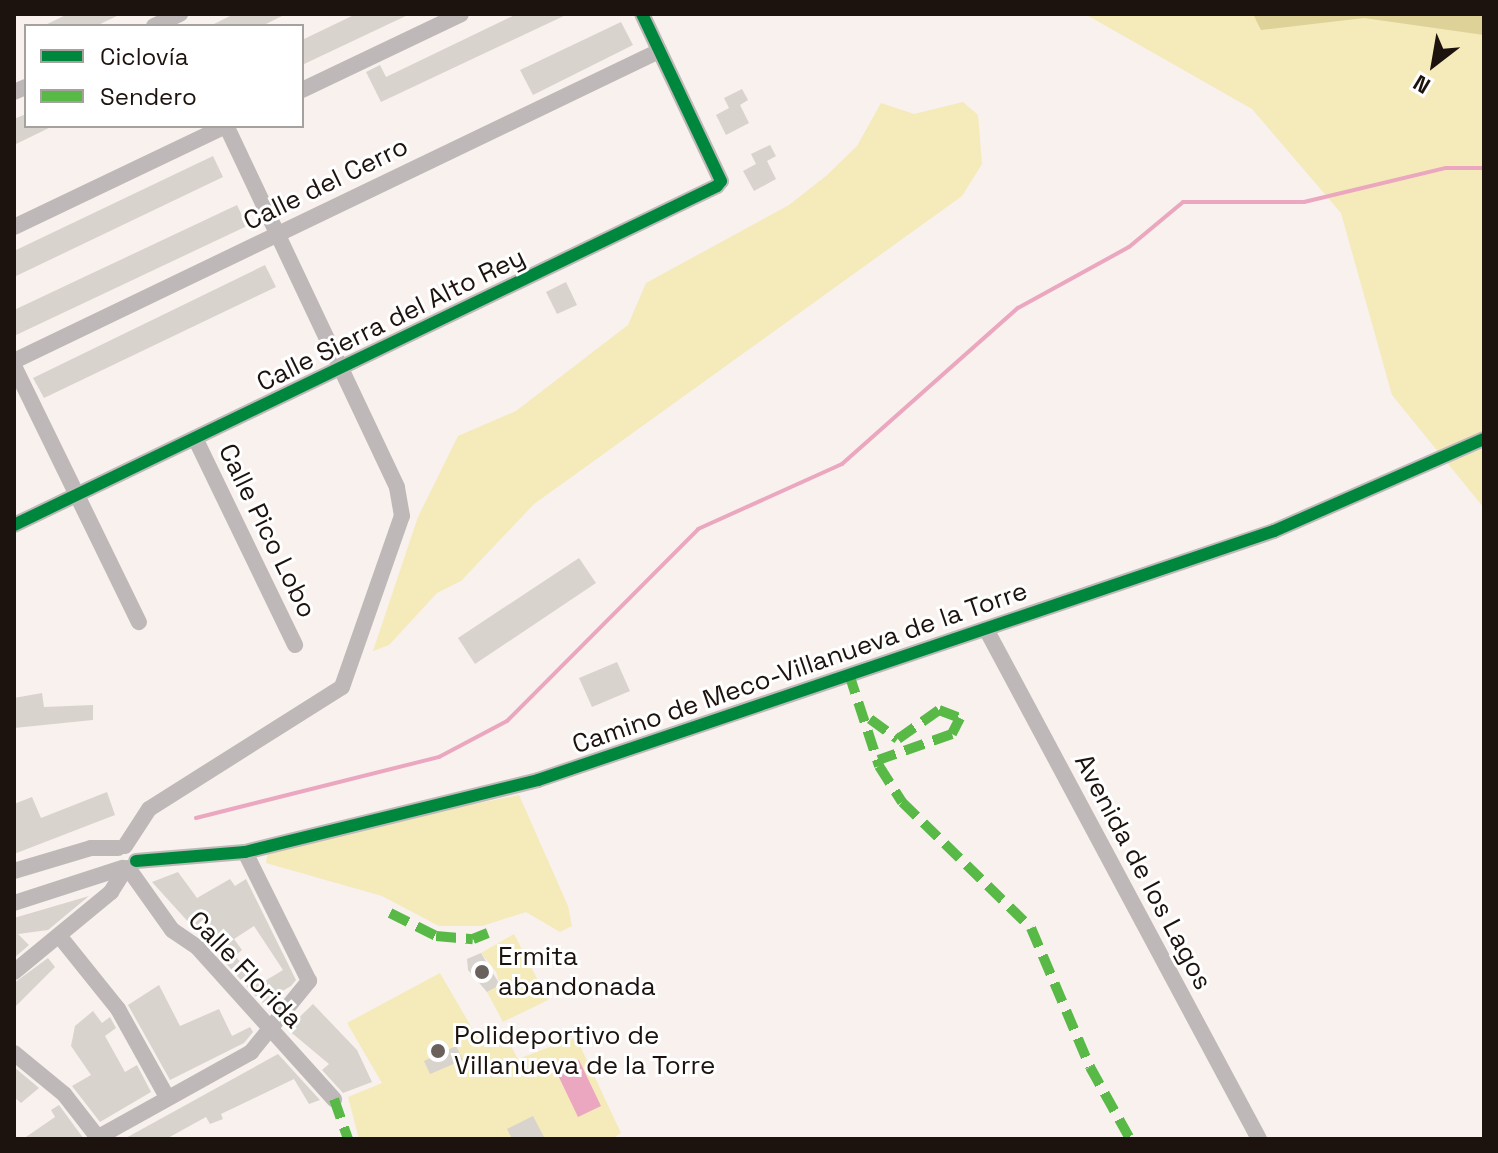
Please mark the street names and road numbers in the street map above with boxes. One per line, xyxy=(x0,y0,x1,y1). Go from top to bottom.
street label: Calle del Cerro xyxy=(239,131,413,237)
street label: Calle Sierra del Alto Rey xyxy=(252,241,530,399)
street label: Calle Pico Lobo xyxy=(211,439,323,623)
street label: Camino de Meco-Villanueva de la Torre xyxy=(568,575,1032,761)
street label: Avenida de los Lagos xyxy=(1068,749,1218,995)
street label: Calle Florida xyxy=(181,905,309,1035)

